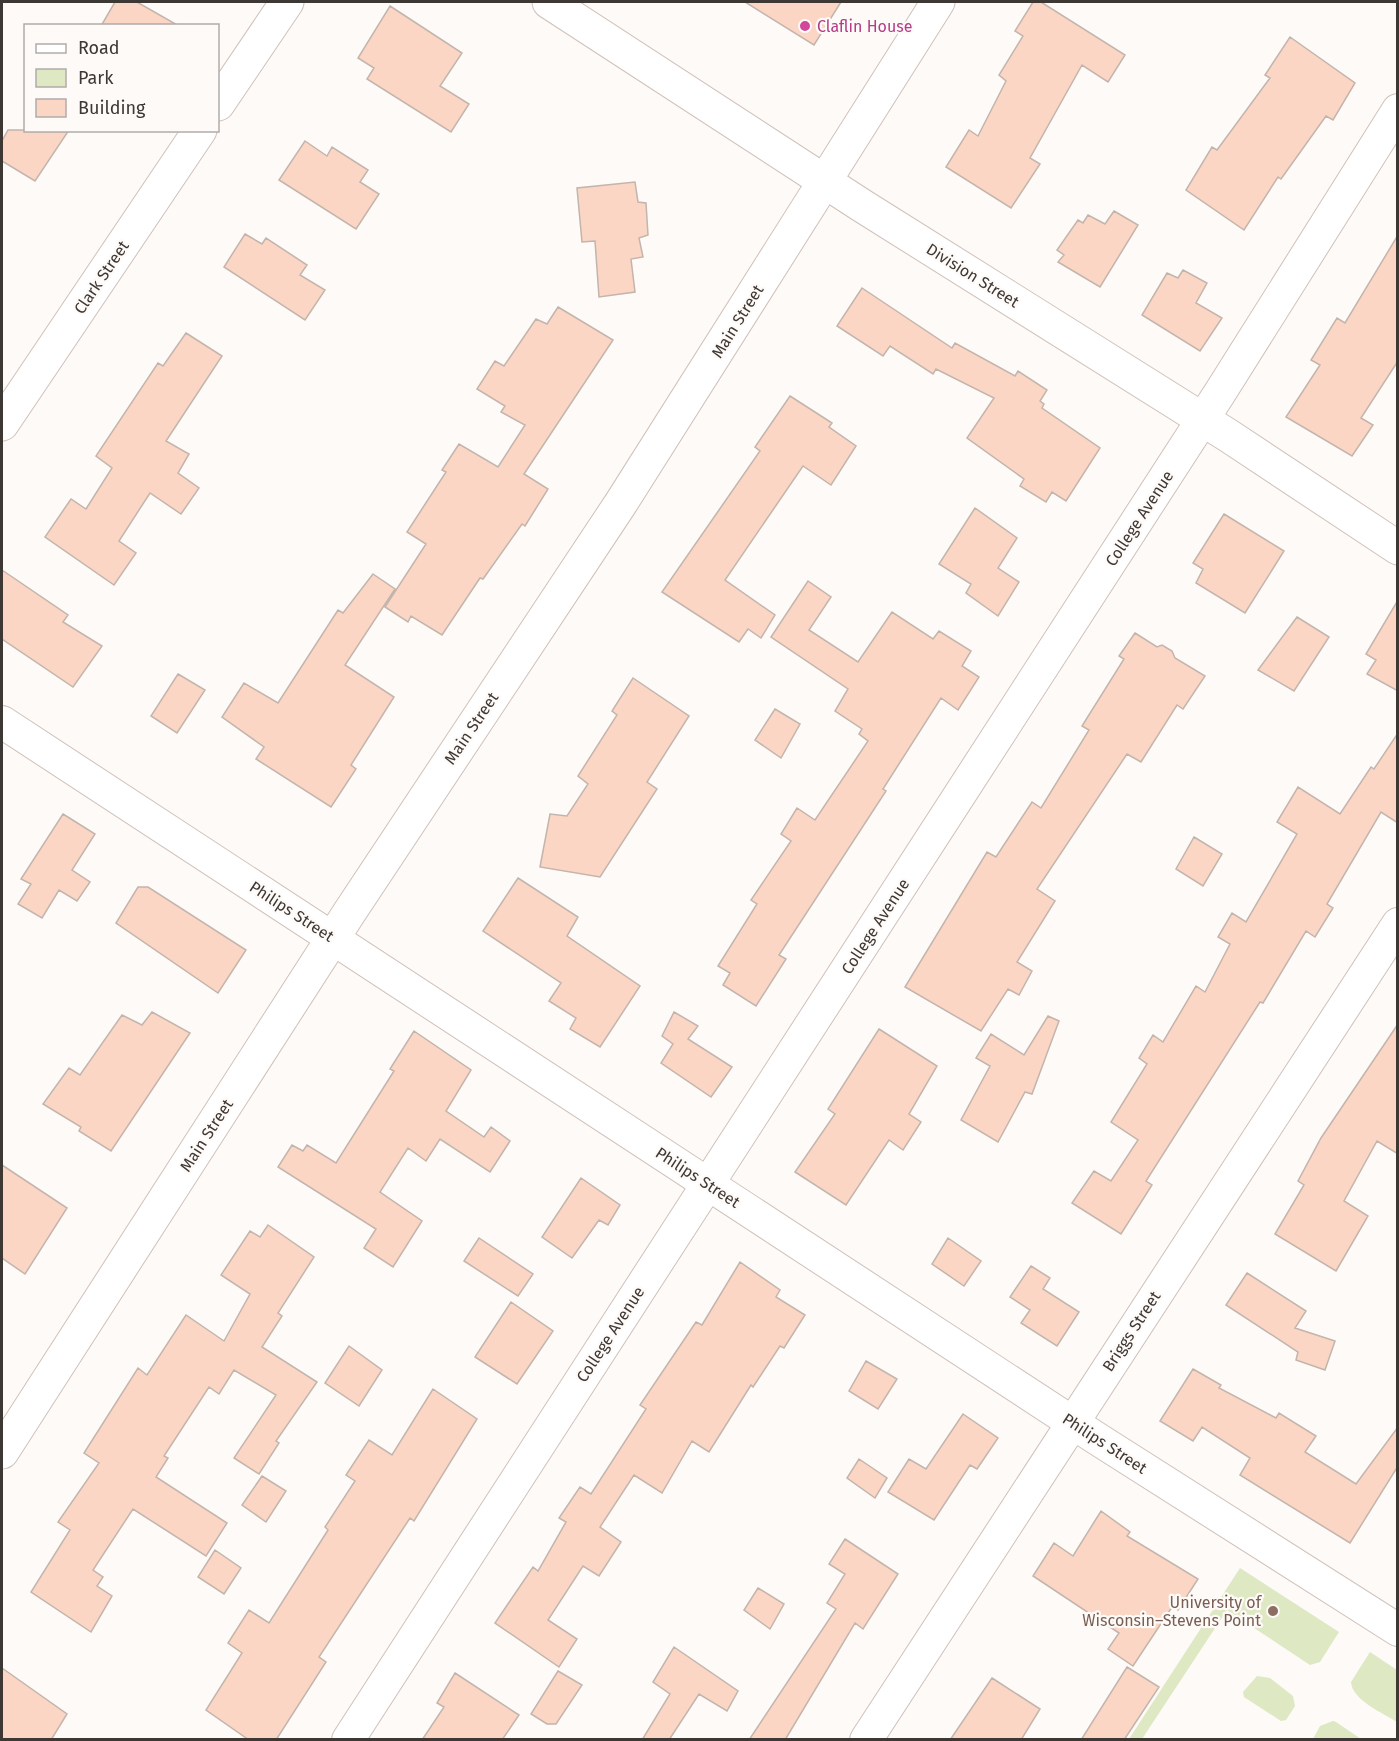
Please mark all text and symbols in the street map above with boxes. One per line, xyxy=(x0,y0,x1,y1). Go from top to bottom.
place label: Claflin House xyxy=(817,17,912,36)
marker: Claflin House xyxy=(798,19,812,33)
legend xyxy=(24,24,219,132)
text: Road xyxy=(78,37,120,59)
text: Park xyxy=(78,67,114,89)
text: Building xyxy=(78,97,146,119)
street label: Clark Street xyxy=(70,237,133,317)
street label: Division Street xyxy=(923,239,1023,312)
street label: Main Street xyxy=(707,281,768,361)
street label: College Avenue xyxy=(1101,467,1177,570)
street label: Main Street xyxy=(440,689,503,768)
street label: College Avenue xyxy=(837,875,913,978)
street label: Philips Street xyxy=(246,877,338,946)
street label: Main Street xyxy=(176,1095,237,1175)
street label: Philips Street xyxy=(652,1143,744,1212)
street label: College Avenue xyxy=(572,1283,648,1386)
street label: Briggs Street xyxy=(1098,1287,1165,1375)
street label: Philips Street xyxy=(1059,1409,1151,1478)
place label: University of Wisconsin–Stevens Point xyxy=(1082,1593,1263,1630)
marker: University of Wisconsin–Stevens Point xyxy=(1266,1604,1280,1618)

